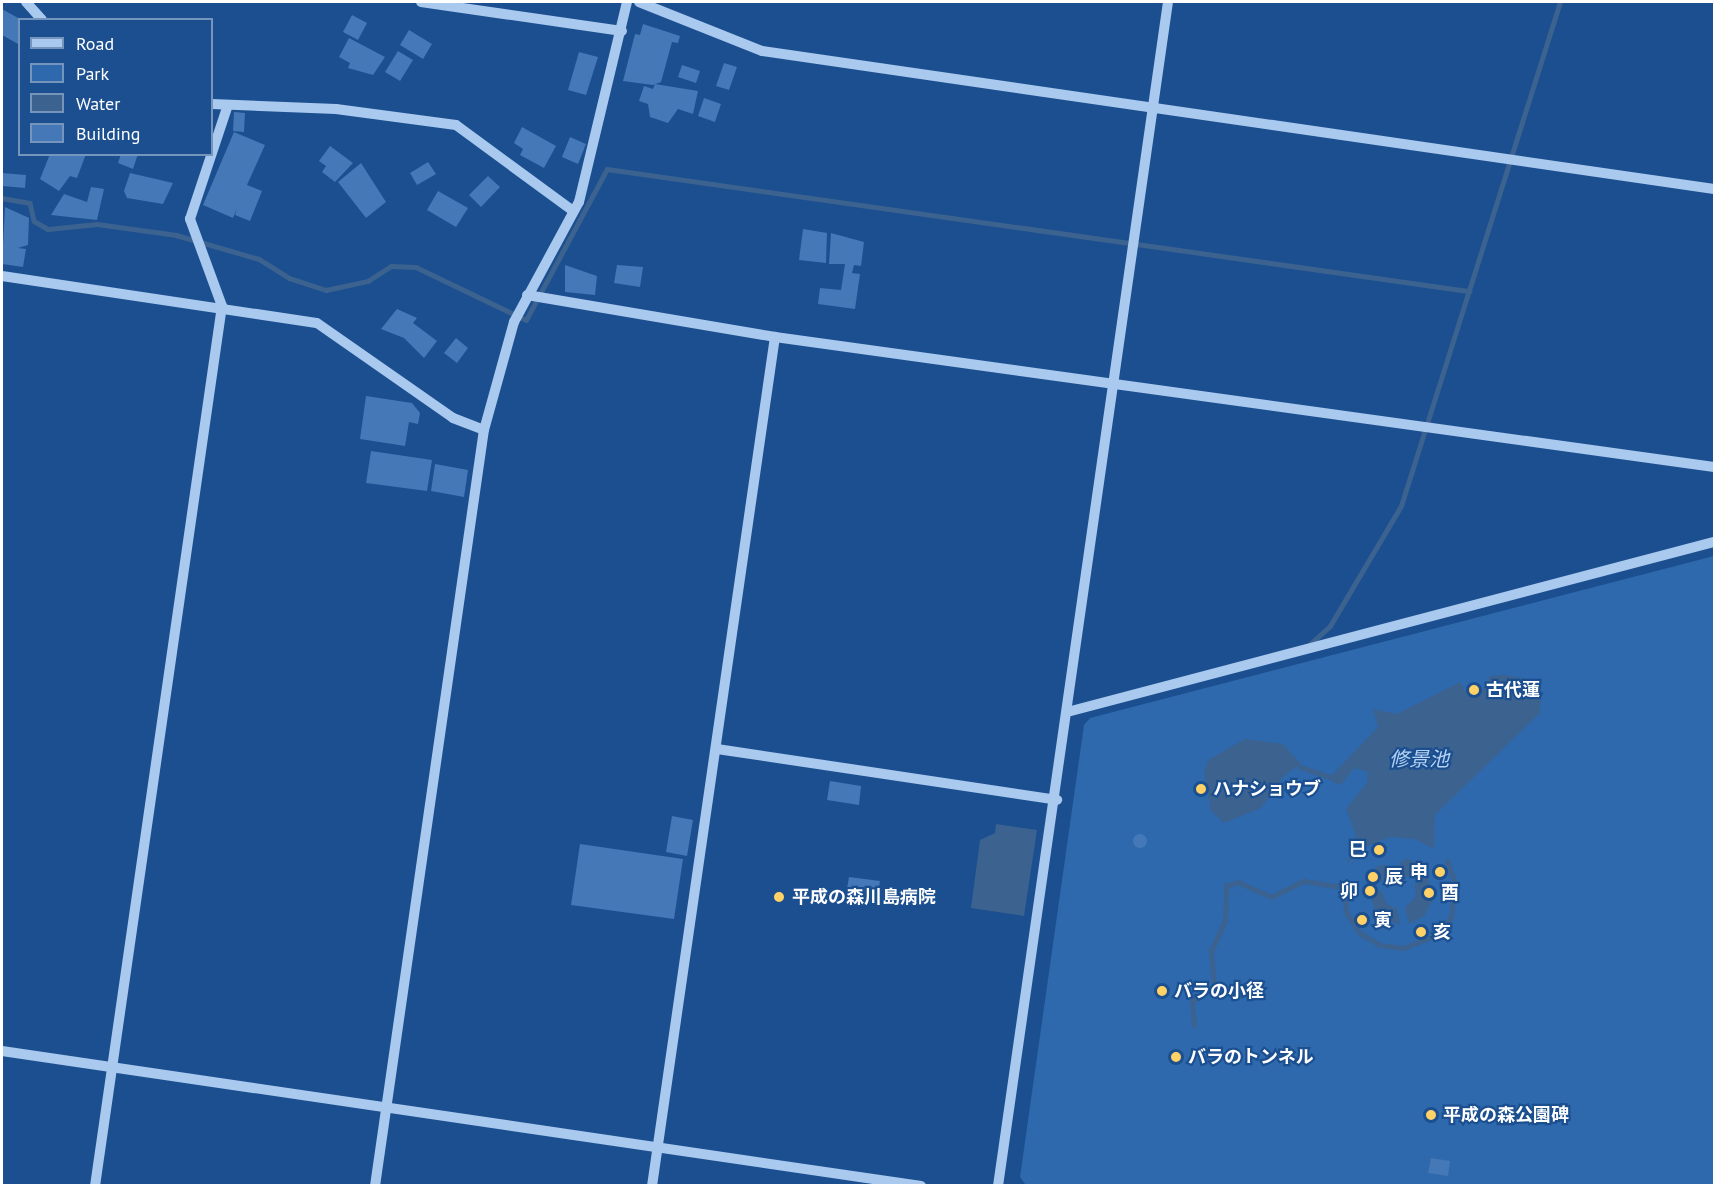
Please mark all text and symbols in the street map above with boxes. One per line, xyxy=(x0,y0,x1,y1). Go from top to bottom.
legend xyxy=(18,18,213,156)
text: Road xyxy=(76,32,114,55)
text: Park xyxy=(76,62,109,85)
text: Water xyxy=(76,92,120,115)
text: Building xyxy=(76,122,140,145)
place label: 古代蓮 xyxy=(1486,679,1540,701)
marker: 古代蓮 xyxy=(1467,683,1481,697)
water label: 修景池 xyxy=(1389,747,1449,771)
place label: ハナショウブ xyxy=(1213,778,1321,800)
marker: ハナショウブ xyxy=(1194,782,1208,796)
place label: 巳 xyxy=(1349,839,1367,861)
marker: 巳 xyxy=(1372,843,1386,857)
place label: 申 xyxy=(1410,861,1428,883)
marker: 申 xyxy=(1433,865,1447,879)
place label: 辰 xyxy=(1385,866,1403,888)
marker: 辰 xyxy=(1366,870,1380,884)
place label: 卯 xyxy=(1340,880,1358,902)
place label: 酉 xyxy=(1441,882,1459,904)
marker: 卯 xyxy=(1363,884,1377,898)
place label: 平成の森川島病院 xyxy=(792,886,936,908)
marker: 酉 xyxy=(1422,886,1436,900)
marker: 平成の森川島病院 xyxy=(770,888,788,906)
place label: 寅 xyxy=(1374,909,1392,931)
marker: 寅 xyxy=(1355,913,1369,927)
place label: 亥 xyxy=(1433,921,1451,943)
marker: 亥 xyxy=(1414,925,1428,939)
place label: バラの小径 xyxy=(1174,980,1264,1002)
marker: バラの小径 xyxy=(1155,984,1169,998)
place label: バラのトンネル xyxy=(1188,1046,1314,1068)
marker: バラのトンネル xyxy=(1169,1050,1183,1064)
place label: 平成の森公園碑 xyxy=(1443,1104,1569,1126)
marker: 平成の森公園碑 xyxy=(1424,1108,1438,1122)

